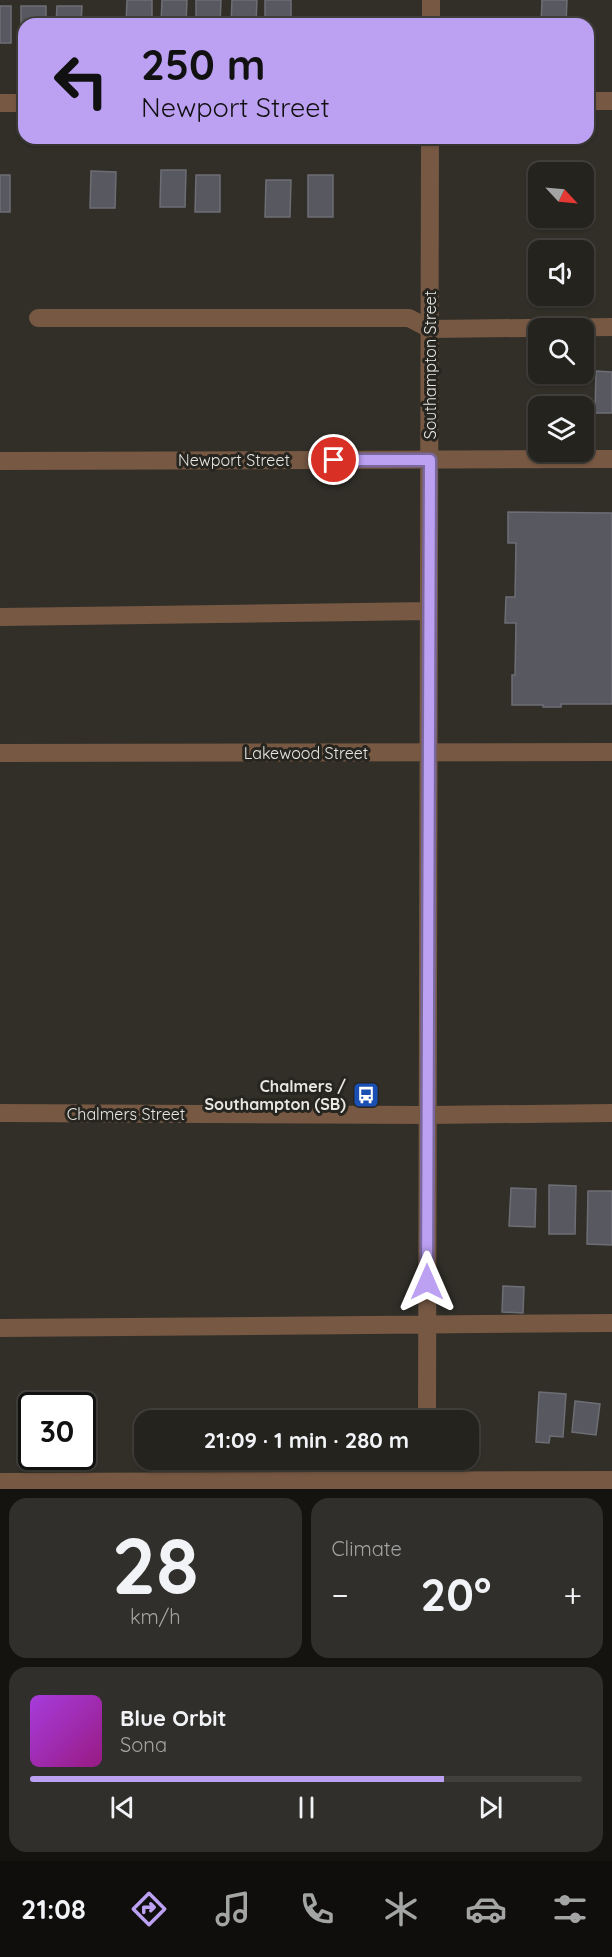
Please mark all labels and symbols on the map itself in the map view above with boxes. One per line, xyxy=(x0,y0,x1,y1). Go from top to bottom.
north arrow xyxy=(528,162,594,228)
street label: Southampton Street xyxy=(420,291,440,439)
pin xyxy=(308,434,359,485)
street label: Newport Street xyxy=(178,450,290,470)
street label: Lakewood Street xyxy=(244,743,368,763)
place label: Chalmers / Southampton (SB) xyxy=(204,1076,346,1114)
bus stop icon: Chalmers / Southampton (SB) xyxy=(351,1080,381,1110)
street label: Chalmers Street xyxy=(67,1104,185,1124)
position arrow xyxy=(395,1250,459,1314)
speed limit sign: 30 xyxy=(18,1392,96,1470)

